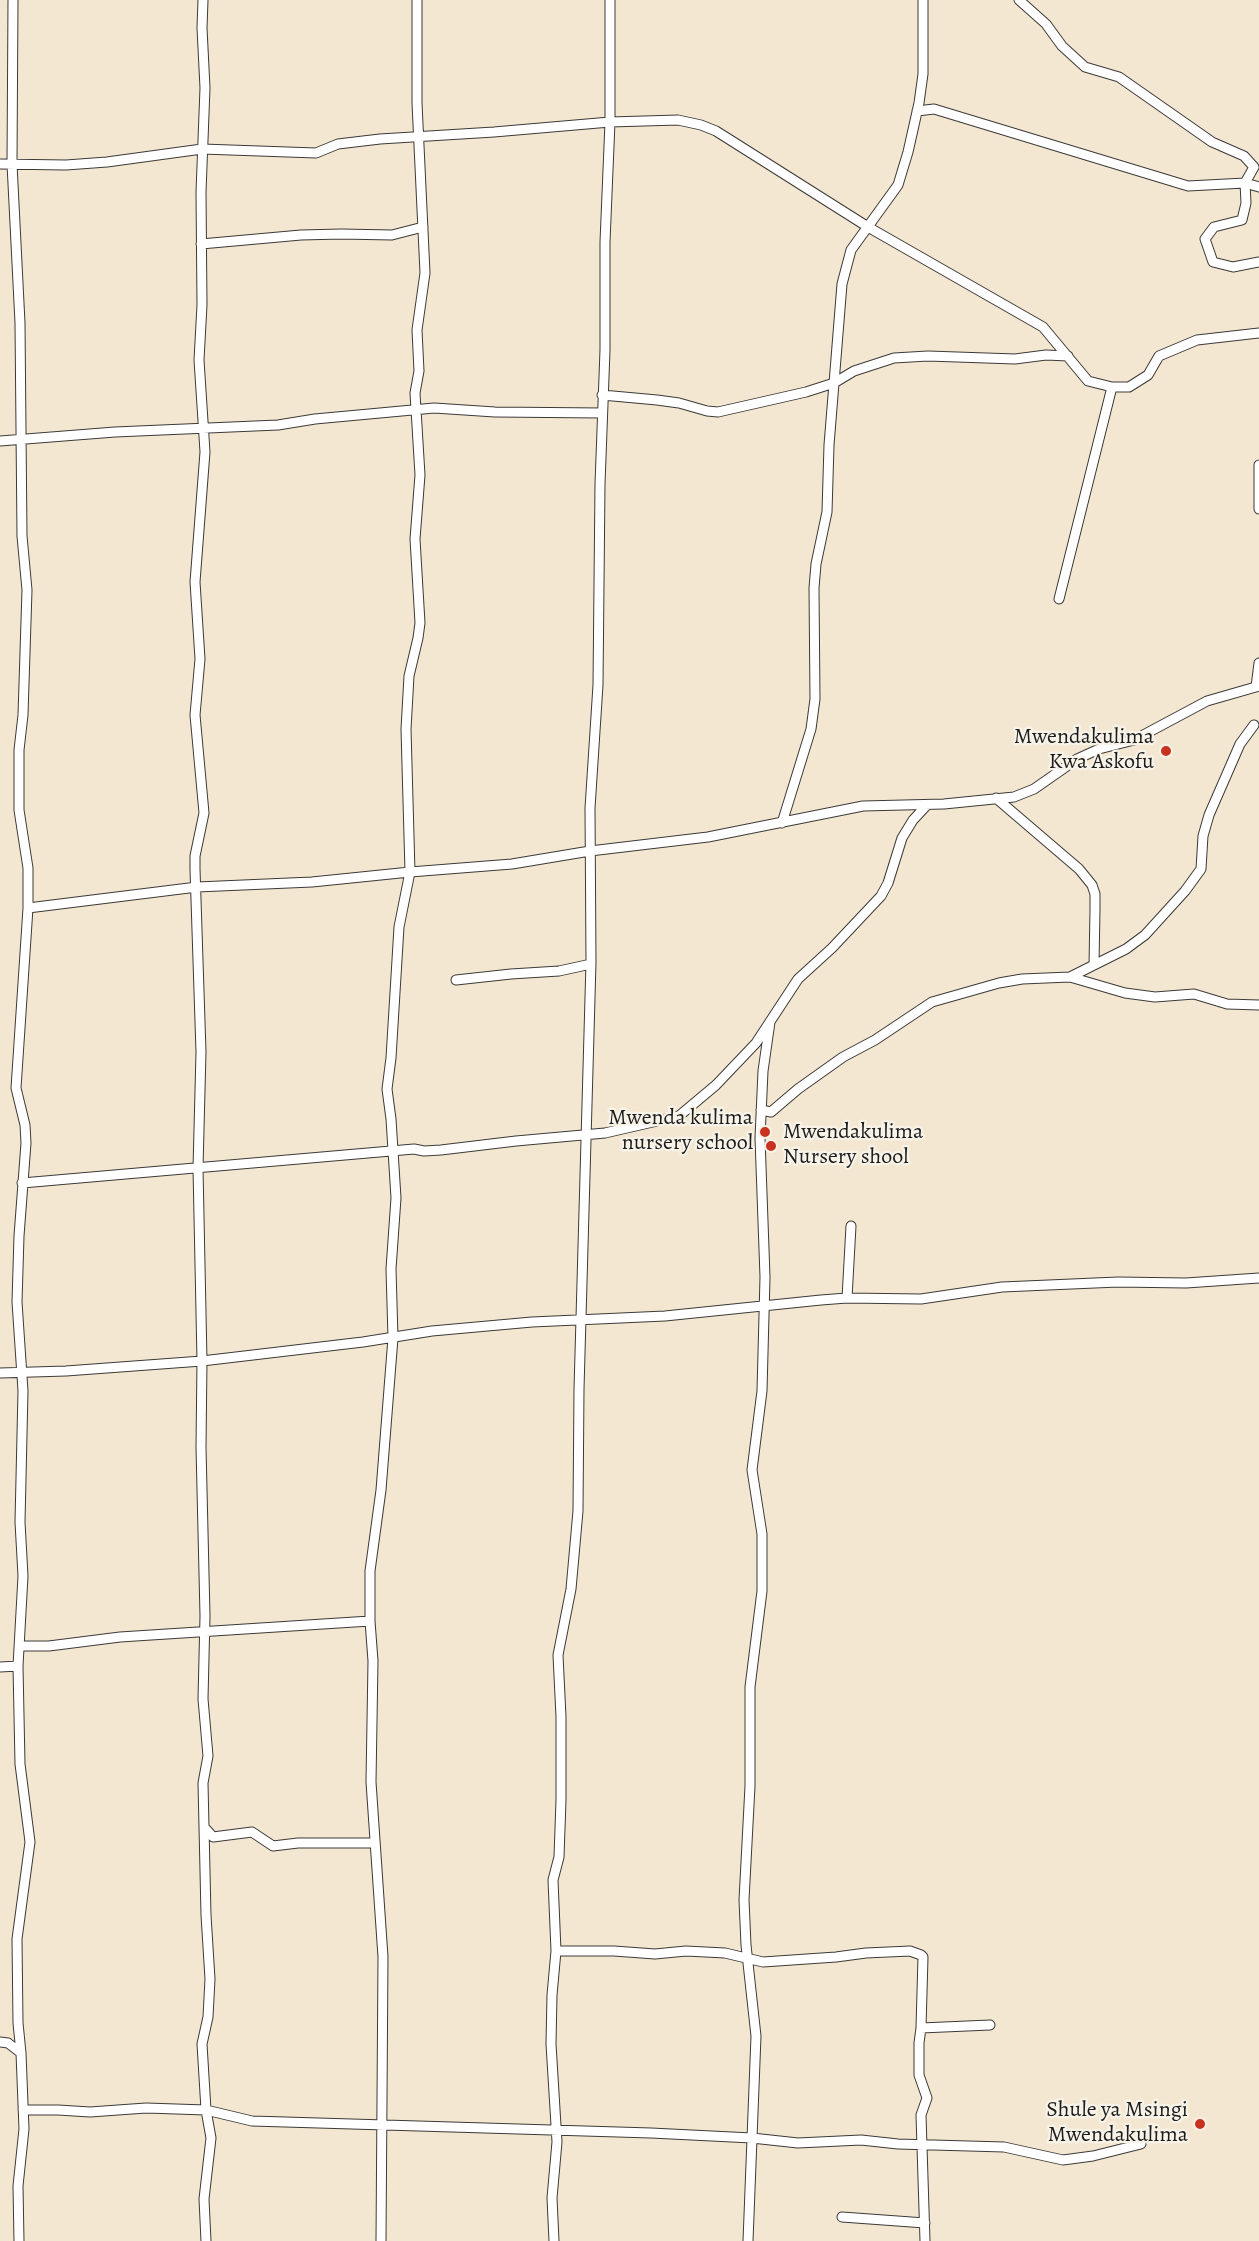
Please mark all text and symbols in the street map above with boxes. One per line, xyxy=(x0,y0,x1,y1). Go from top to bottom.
place label: Mwendakulima Kwa Askofu xyxy=(1014,725,1154,776)
marker: Mwendakulima Kwa Askofu xyxy=(1159,744,1173,758)
place label: Mwenda kulima nursery school xyxy=(608,1106,753,1158)
place label: Mwendakulima Nursery shool xyxy=(783,1120,923,1172)
marker: Mwenda kulima nursery school xyxy=(758,1125,772,1139)
marker: Mwendakulima Nursery shool xyxy=(764,1139,778,1153)
place label: Shule ya Msingi Mwendakulima xyxy=(1046,2098,1188,2150)
marker: Shule ya Msingi Mwendakulima xyxy=(1193,2117,1207,2131)

